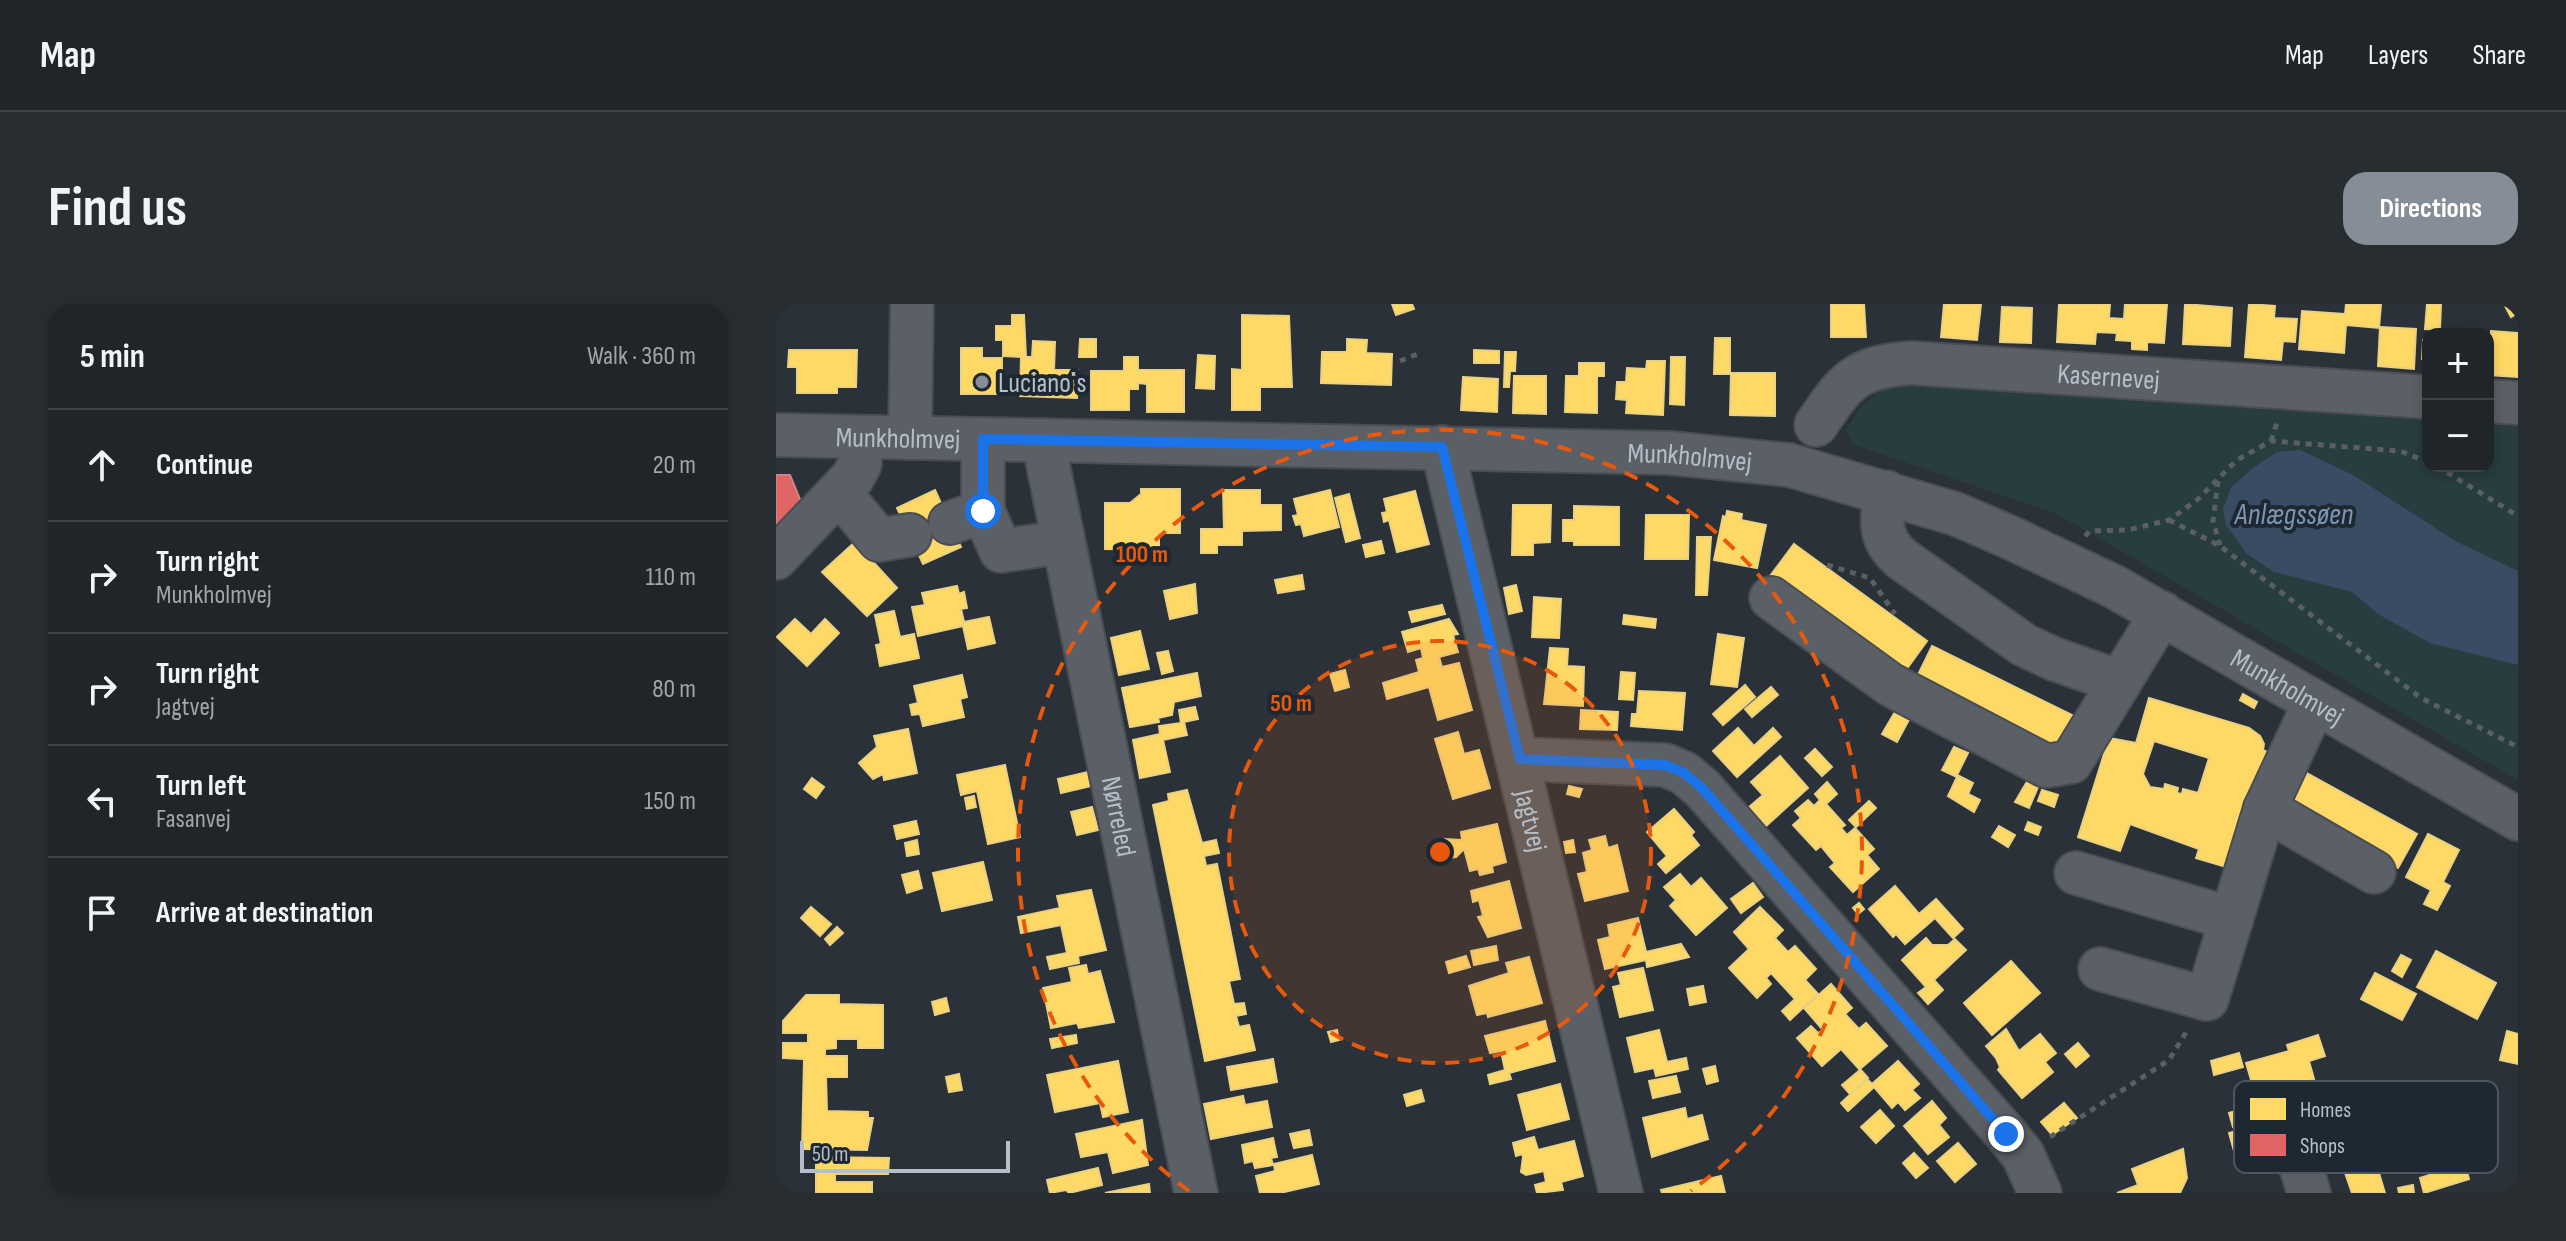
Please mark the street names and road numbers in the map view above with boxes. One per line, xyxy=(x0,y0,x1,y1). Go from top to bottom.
street label: Kasernevej xyxy=(2056,358,2161,397)
street label: Munkholmvej xyxy=(835,421,961,457)
street label: Munkholmvej xyxy=(1627,437,1753,479)
street label: Munkholmvej xyxy=(2225,642,2349,733)
street label: Nørreled xyxy=(1094,774,1142,860)
street label: Jagtvej xyxy=(1506,785,1554,855)

